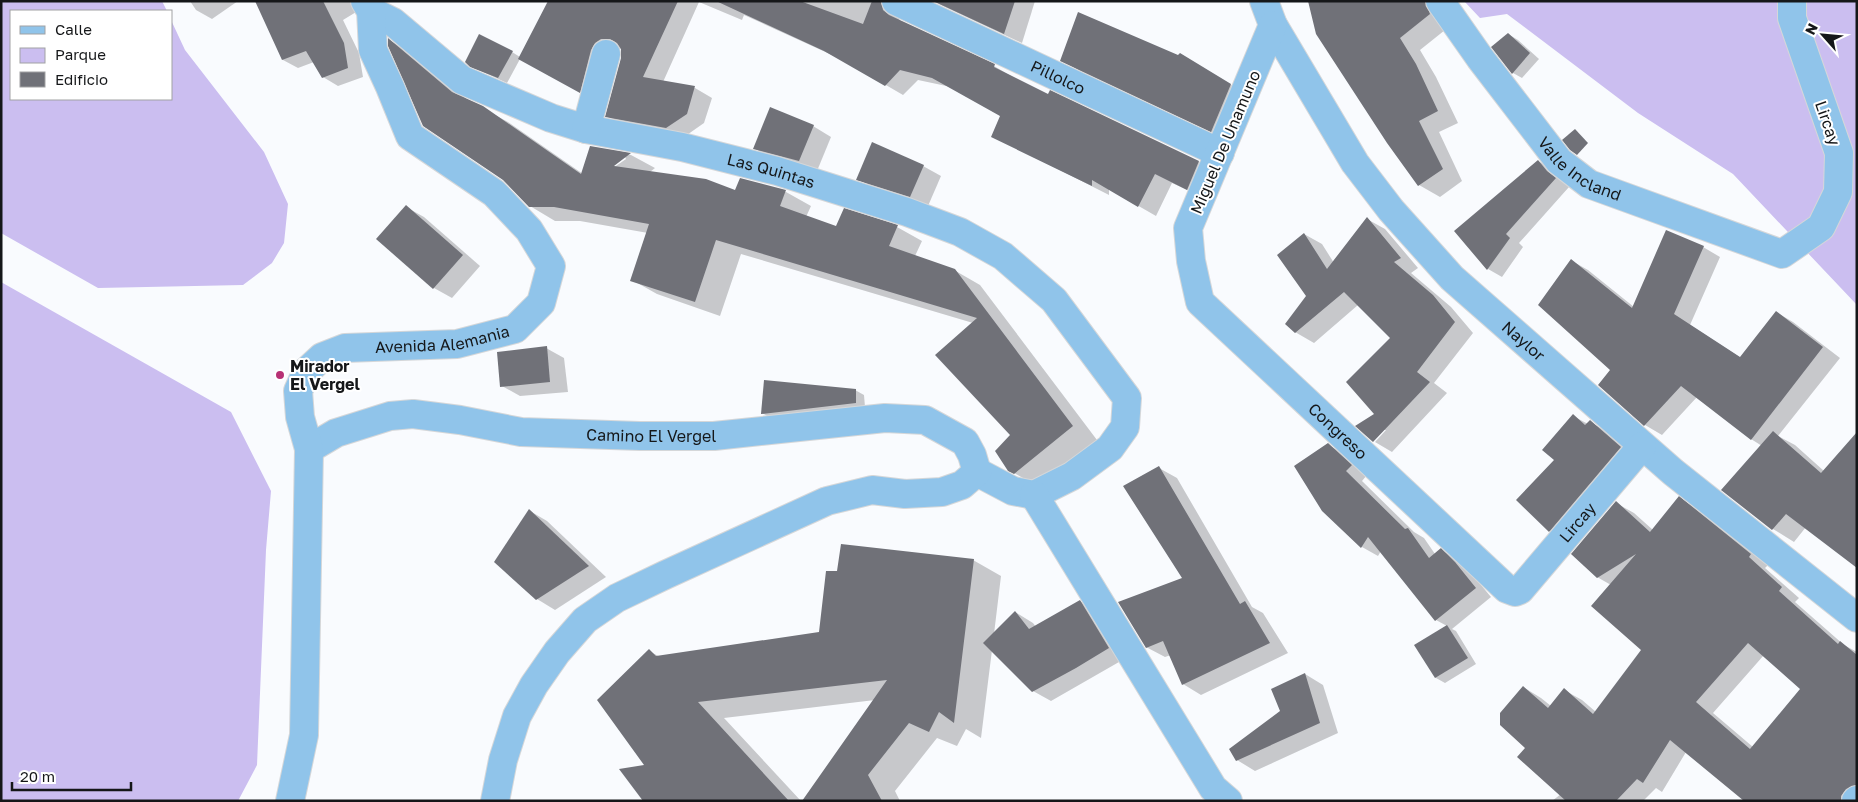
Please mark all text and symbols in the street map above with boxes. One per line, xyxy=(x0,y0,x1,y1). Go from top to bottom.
legend xyxy=(10,10,172,100)
north arrow xyxy=(1798,10,1848,60)
text: Calle xyxy=(55,20,92,38)
text: N xyxy=(1801,20,1821,37)
text: Parque xyxy=(55,45,106,63)
street label: Pillolco xyxy=(1028,56,1088,98)
street label: Miguel De Unamuno xyxy=(1186,67,1264,217)
text: Edificio xyxy=(55,70,108,88)
street label: Lircay xyxy=(1811,98,1845,148)
street label: Valle Incland xyxy=(1534,132,1624,205)
street label: Las Quintas xyxy=(725,149,817,192)
street label: Naylor xyxy=(1498,317,1549,365)
street label: Avenida Alemania xyxy=(375,321,512,357)
place label: Mirador El Vergel xyxy=(290,356,360,394)
marker: Mirador El Vergel xyxy=(274,369,286,381)
street label: Congreso xyxy=(1304,398,1372,463)
street label: Camino El Vergel xyxy=(586,424,716,446)
street label: Lircay xyxy=(1555,498,1600,546)
scale bar xyxy=(12,760,131,792)
text: 20 m xyxy=(20,767,55,785)

